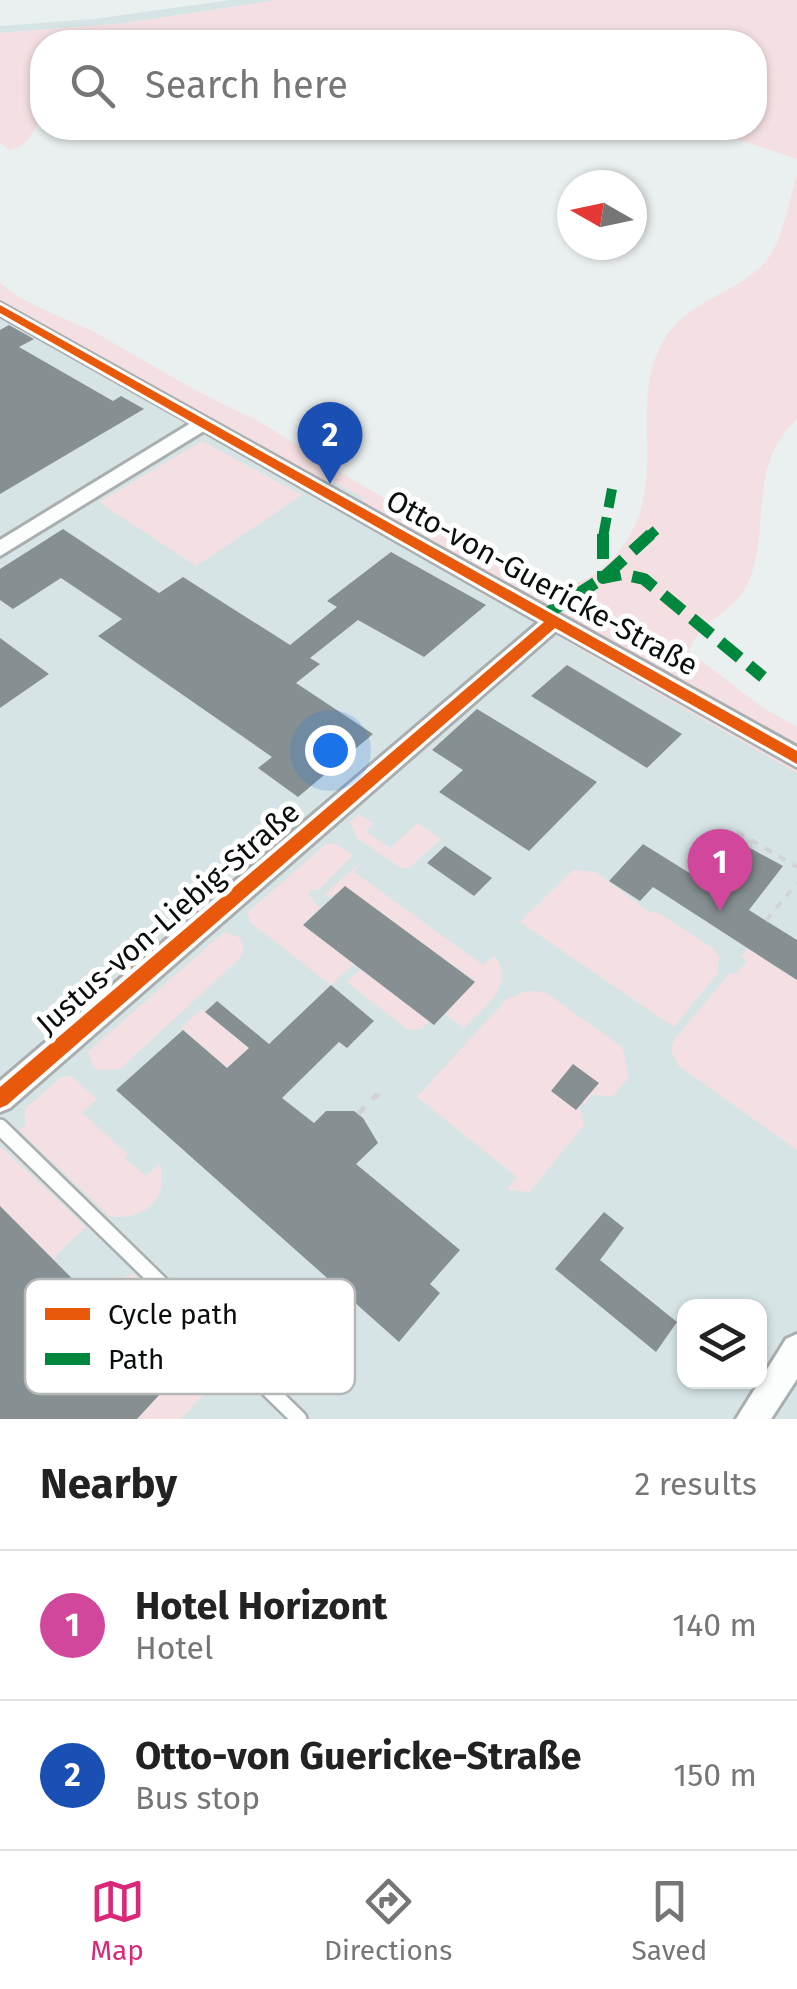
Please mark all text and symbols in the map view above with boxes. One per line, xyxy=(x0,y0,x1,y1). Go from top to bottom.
search box xyxy=(30,30,767,140)
icon: search xyxy=(65,58,120,113)
text: Search here xyxy=(145,62,348,108)
north arrow xyxy=(557,170,647,260)
pin: 2 xyxy=(298,402,362,484)
street label: Otto-von-Guericke-Straße xyxy=(380,482,704,684)
your location xyxy=(305,725,356,776)
street label: Justus-von-Liebig-Straße xyxy=(29,794,307,1042)
pin: 1 xyxy=(688,828,752,911)
legend xyxy=(25,1279,355,1394)
text: Cycle path xyxy=(108,1298,238,1331)
map controls xyxy=(677,1299,767,1389)
button: layers xyxy=(677,1299,767,1389)
text: Path xyxy=(108,1343,164,1376)
text: Nearby xyxy=(40,1459,177,1509)
text: 2 results xyxy=(634,1465,757,1503)
text: Hotel Horizont xyxy=(135,1583,387,1629)
text: 1 xyxy=(65,1606,80,1644)
text: 140 m xyxy=(672,1606,757,1644)
text: Hotel xyxy=(135,1629,213,1667)
text: Otto-von Guericke-Straße xyxy=(135,1733,582,1779)
text: 2 xyxy=(64,1756,81,1794)
text: 150 m xyxy=(673,1756,757,1794)
text: Bus stop xyxy=(135,1779,260,1817)
tab: Map xyxy=(90,1874,145,1967)
tab: Directions xyxy=(324,1874,452,1967)
tab: Saved xyxy=(632,1874,707,1967)

